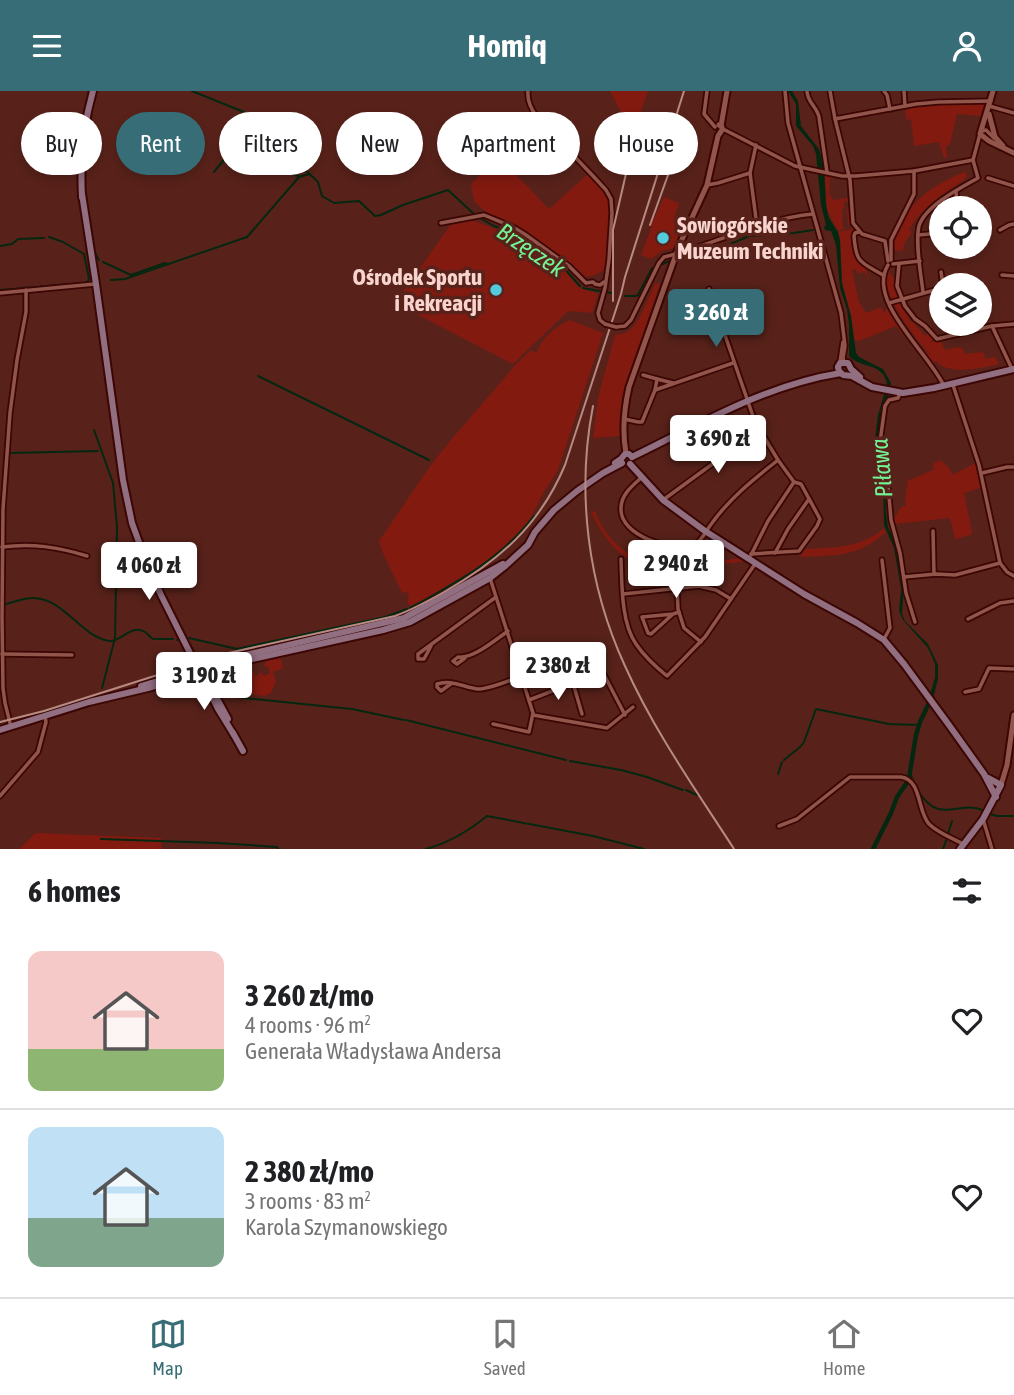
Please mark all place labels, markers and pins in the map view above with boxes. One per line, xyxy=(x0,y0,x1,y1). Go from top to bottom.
place label: Sowiogórskie Muzeum Techniki xyxy=(677,212,823,264)
marker: Sowiogórskie Muzeum Techniki xyxy=(655,230,671,246)
place label: Ośrodek Sportu i Rekreacji xyxy=(353,264,482,316)
marker: Ośrodek Sportu i Rekreacji xyxy=(488,282,504,298)
pin: 3 260 zł xyxy=(644,289,788,349)
pin: 3 690 zł xyxy=(646,415,790,475)
pin: 2 940 zł xyxy=(604,540,748,600)
pin: 4 060 zł xyxy=(77,543,221,602)
pin: 2 380 zł xyxy=(486,643,630,702)
pin: 3 190 zł xyxy=(132,653,276,712)

